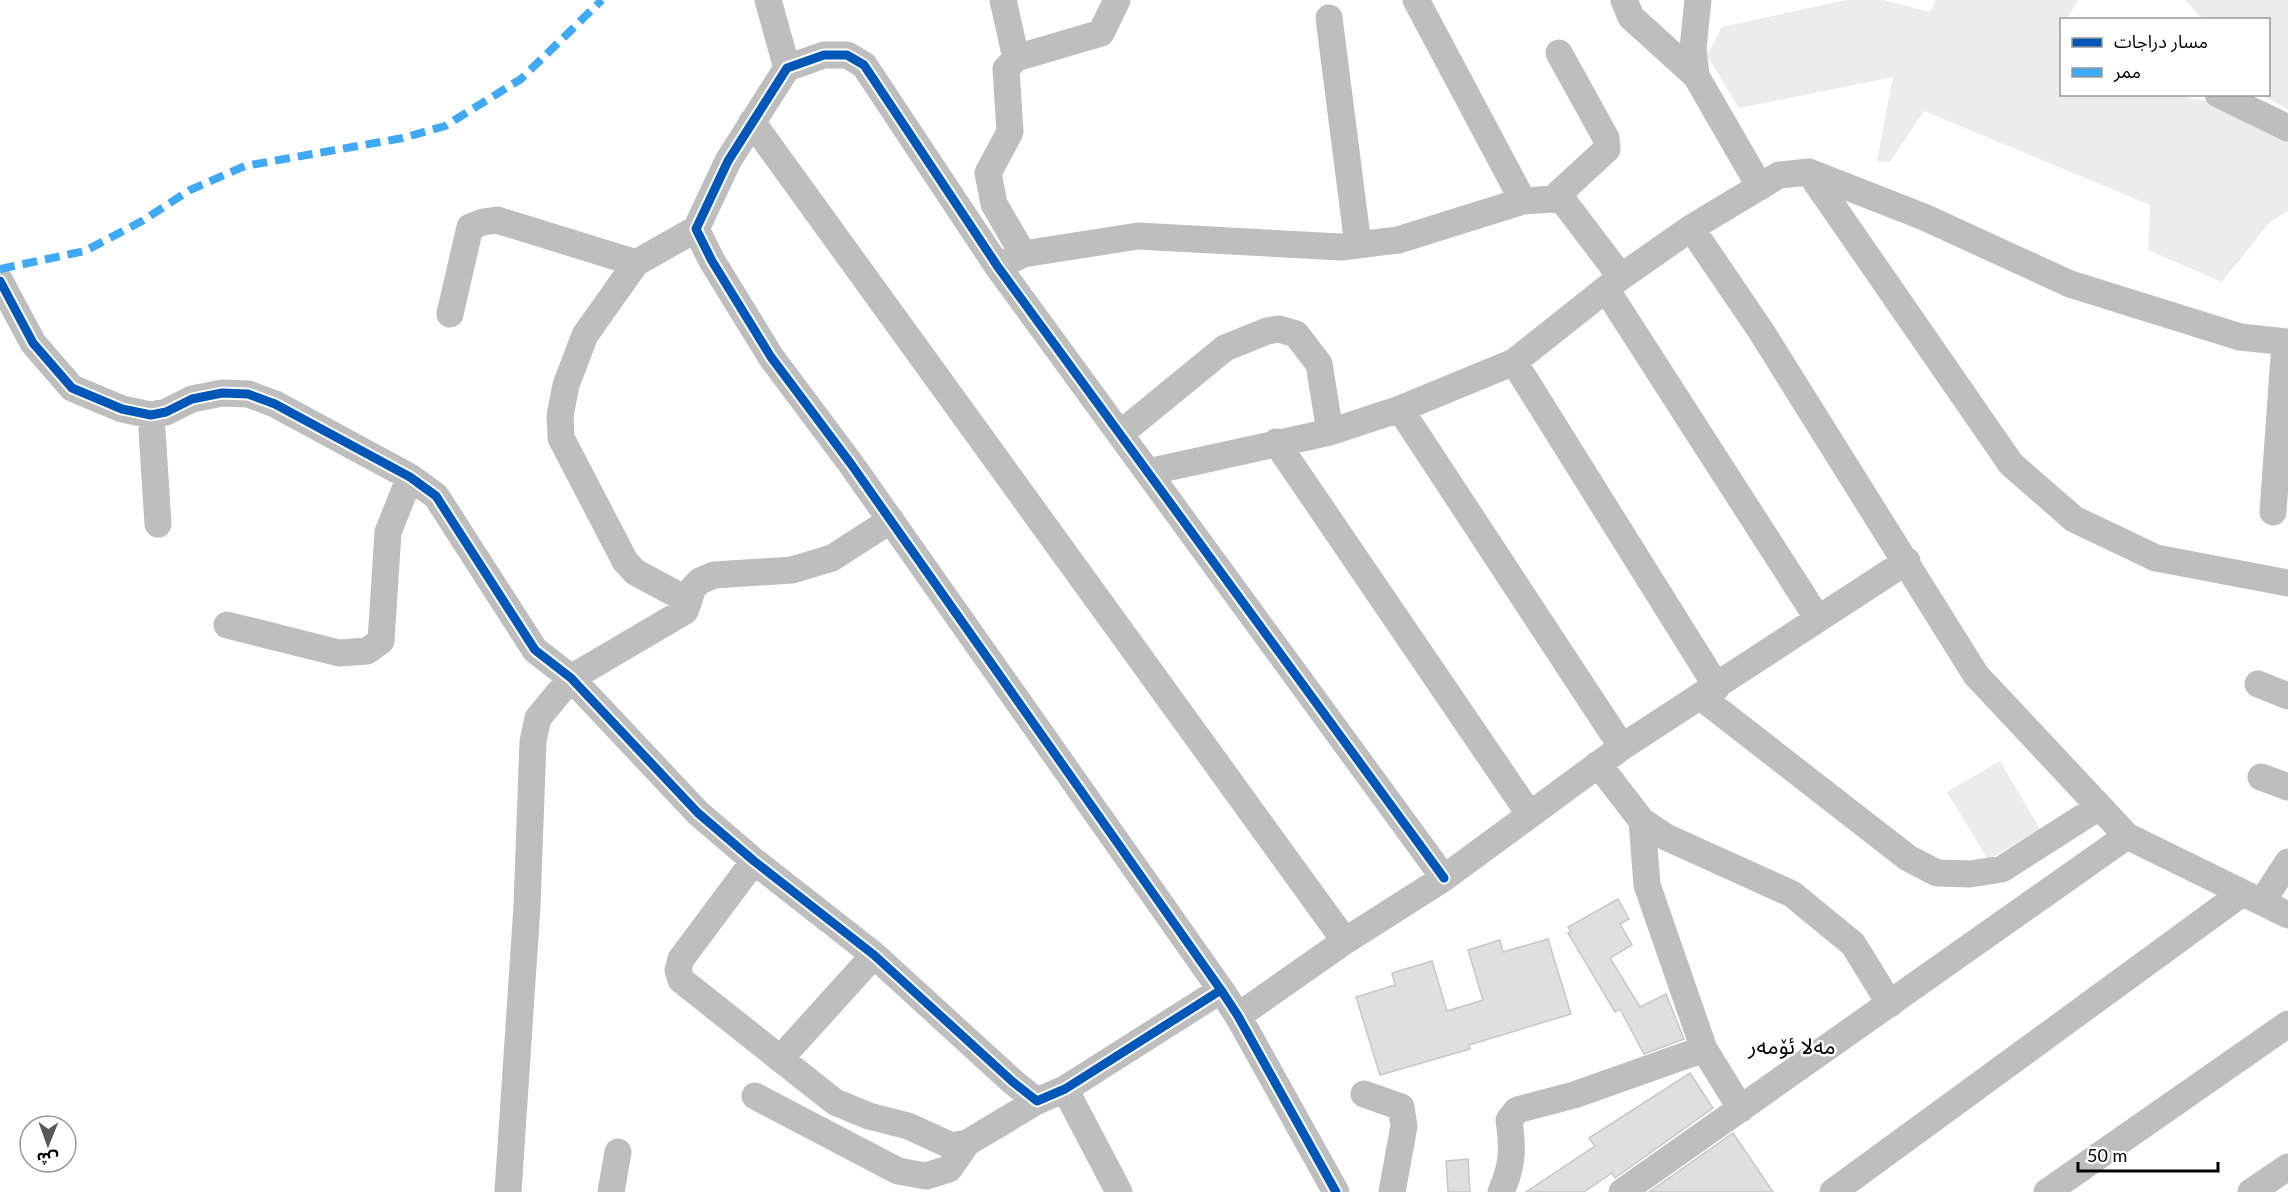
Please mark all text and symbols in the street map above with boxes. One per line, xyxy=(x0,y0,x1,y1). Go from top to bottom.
legend xyxy=(2060,18,2270,96)
text: مسار دراجات xyxy=(2114,30,2208,53)
text: ممر xyxy=(2113,60,2141,83)
district label: مەلا ئۆمەر xyxy=(1747,1032,1836,1060)
north arrow xyxy=(18,1114,78,1174)
scale bar xyxy=(2078,1135,2218,1173)
text: 50 m xyxy=(2087,1144,2127,1166)
text: ش xyxy=(37,1149,59,1169)

